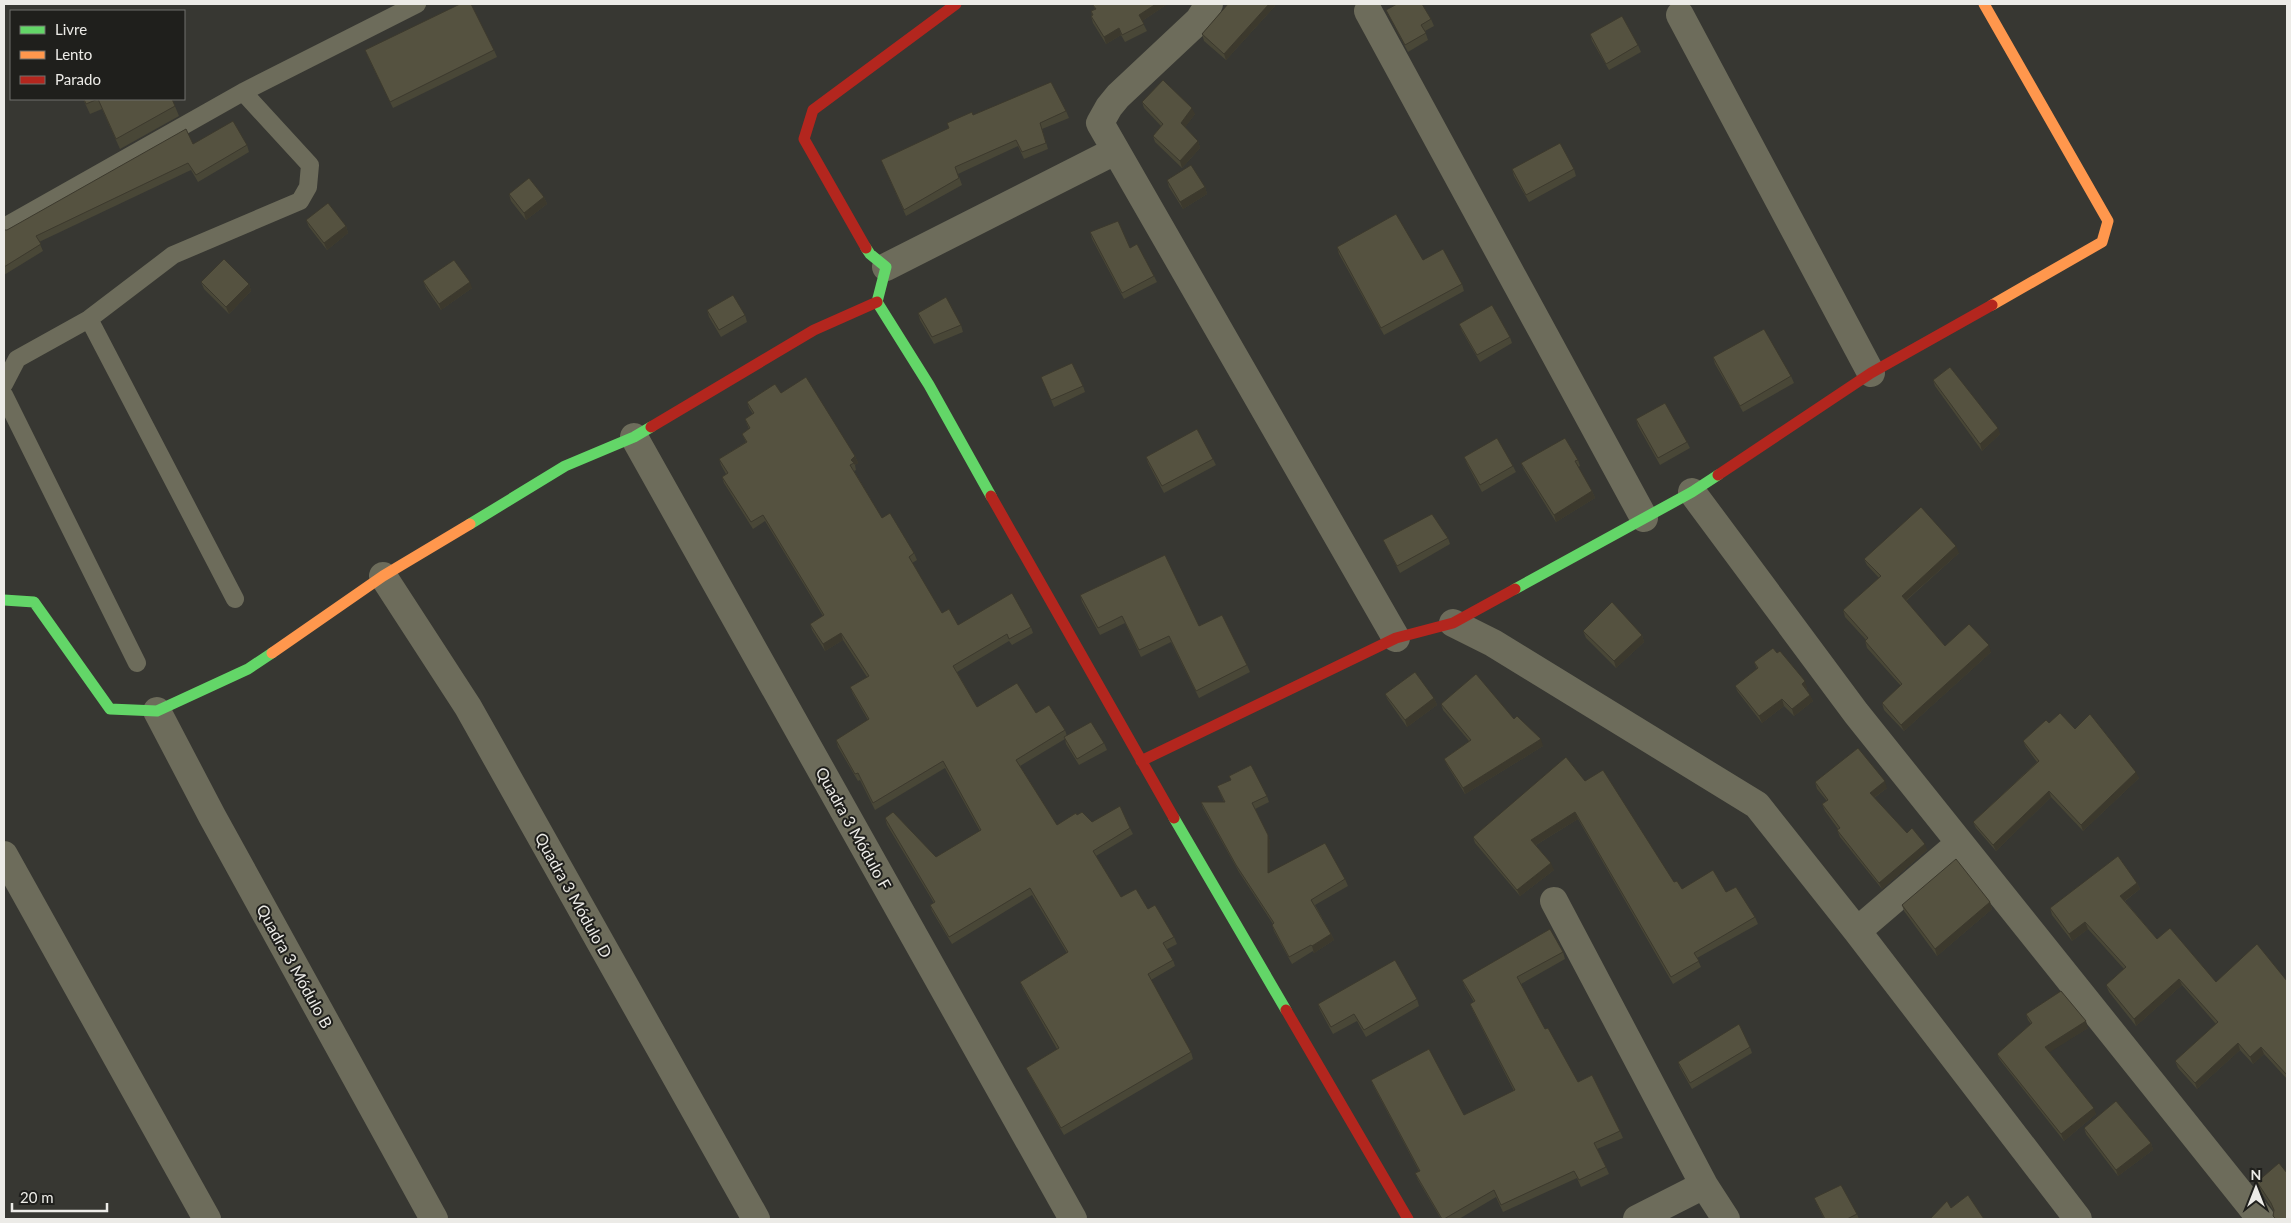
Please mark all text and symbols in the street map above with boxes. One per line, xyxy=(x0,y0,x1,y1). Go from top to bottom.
legend xyxy=(10,10,185,100)
text: Livre xyxy=(55,20,87,38)
text: Lento xyxy=(55,45,92,63)
text: Parado xyxy=(55,70,101,88)
street label: Quadra 3 Módulo F xyxy=(812,763,896,893)
street label: Quadra 3 Módulo D xyxy=(532,829,616,961)
street label: Quadra 3 Módulo B xyxy=(253,901,337,1031)
north arrow xyxy=(2231,1163,2281,1213)
text: N xyxy=(2251,1166,2261,1183)
scale bar xyxy=(12,1180,108,1212)
text: 20 m xyxy=(20,1188,54,1206)

